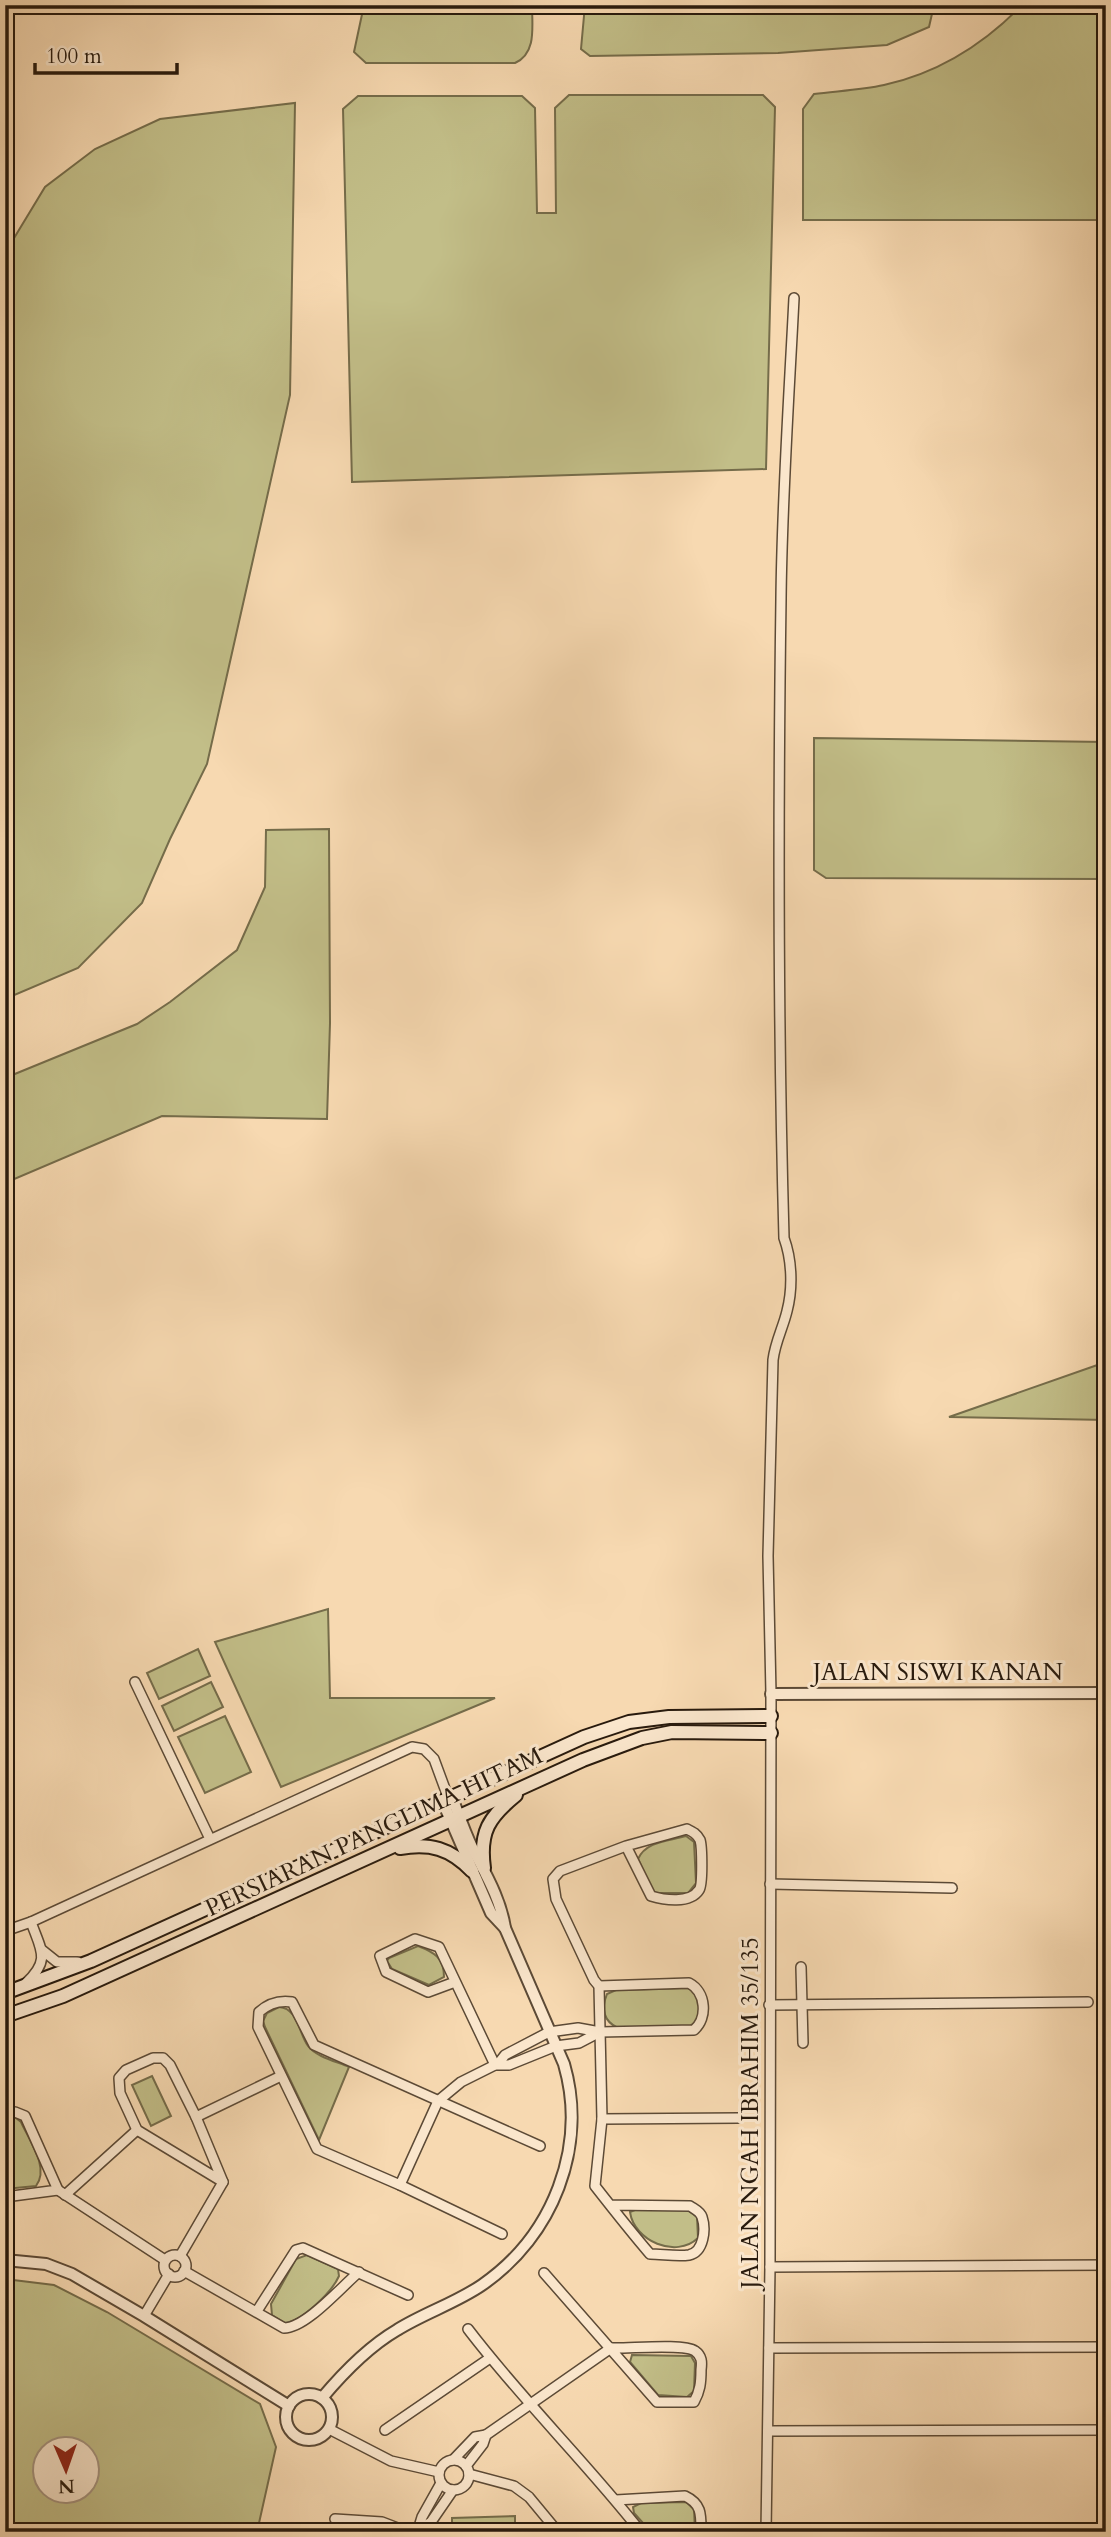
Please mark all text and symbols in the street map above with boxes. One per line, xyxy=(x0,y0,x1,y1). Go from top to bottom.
scale bar xyxy=(35,32,177,76)
text: 100 m xyxy=(46,42,102,71)
street label: JALAN SISWI KANAN xyxy=(810,1656,1064,1689)
street label: PERSIARAN PANGLIMA HITAM xyxy=(200,1739,548,1925)
street label: JALAN NGAH IBRAHIM 35/135 xyxy=(734,1937,767,2292)
north arrow xyxy=(32,2436,102,2506)
text: N xyxy=(57,2473,75,2499)

